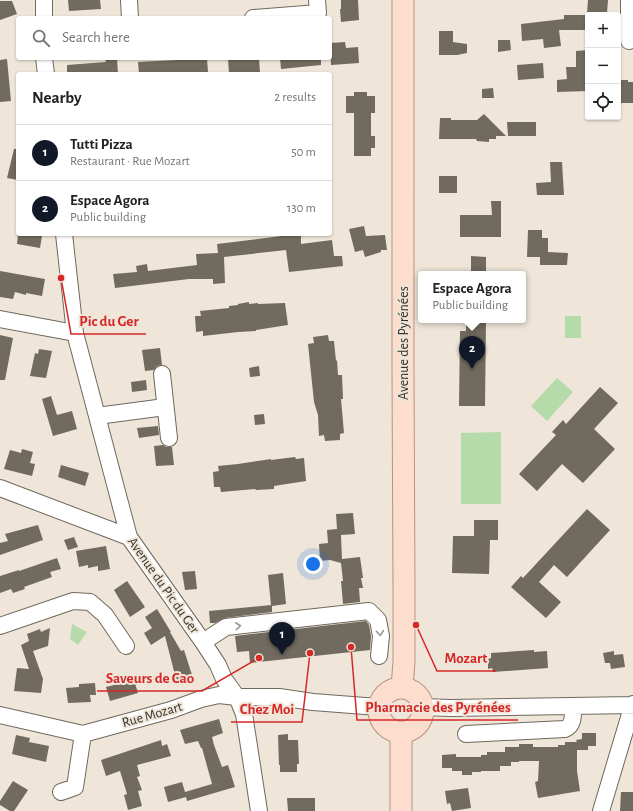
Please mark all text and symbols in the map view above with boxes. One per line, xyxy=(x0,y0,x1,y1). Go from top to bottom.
map controls xyxy=(585,12,621,120)
button: + xyxy=(585,12,621,48)
search box xyxy=(16,16,332,60)
icon: search xyxy=(30,27,52,49)
text: Search here xyxy=(62,30,130,45)
button: − xyxy=(585,48,621,84)
button: locate xyxy=(585,84,621,120)
text: Nearby xyxy=(32,89,82,106)
text: 2 results xyxy=(274,91,316,104)
text: Tutti Pizza xyxy=(70,137,133,152)
text: 1 xyxy=(43,146,47,159)
text: 50 m xyxy=(291,146,316,159)
text: Restaurant · Rue Mozart xyxy=(70,155,190,168)
text: Espace Agora xyxy=(70,193,150,208)
text: 2 xyxy=(42,202,48,215)
text: 130 m xyxy=(287,202,316,215)
text: Public building xyxy=(70,211,146,224)
popup xyxy=(418,271,526,323)
text: Espace Agora xyxy=(432,281,512,296)
street label: Avenue des Pyrénées xyxy=(397,286,411,400)
text: Public building xyxy=(432,299,508,312)
callout: Pic du Ger xyxy=(71,307,146,334)
text: Pic du Ger xyxy=(79,314,139,329)
pin: 2 xyxy=(459,336,485,369)
street label: Avenue du Pic du Ger xyxy=(125,535,202,637)
your location xyxy=(303,554,323,574)
one-way arrow xyxy=(235,621,241,630)
pin: 1 xyxy=(269,622,295,655)
one-way arrow xyxy=(376,630,385,636)
callout: Mozart xyxy=(437,644,496,671)
text: Mozart xyxy=(445,651,487,666)
callout: Saveurs de Cao xyxy=(97,664,202,691)
text: Saveurs de Cao xyxy=(106,671,194,686)
callout: Pharmacie des Pyrénées xyxy=(357,693,518,720)
callout: Chez Moi xyxy=(231,695,302,722)
street label: Rue Mozart xyxy=(121,700,184,730)
text: Pharmacie des Pyrénées xyxy=(365,700,511,715)
text: Chez Moi xyxy=(240,702,294,717)

